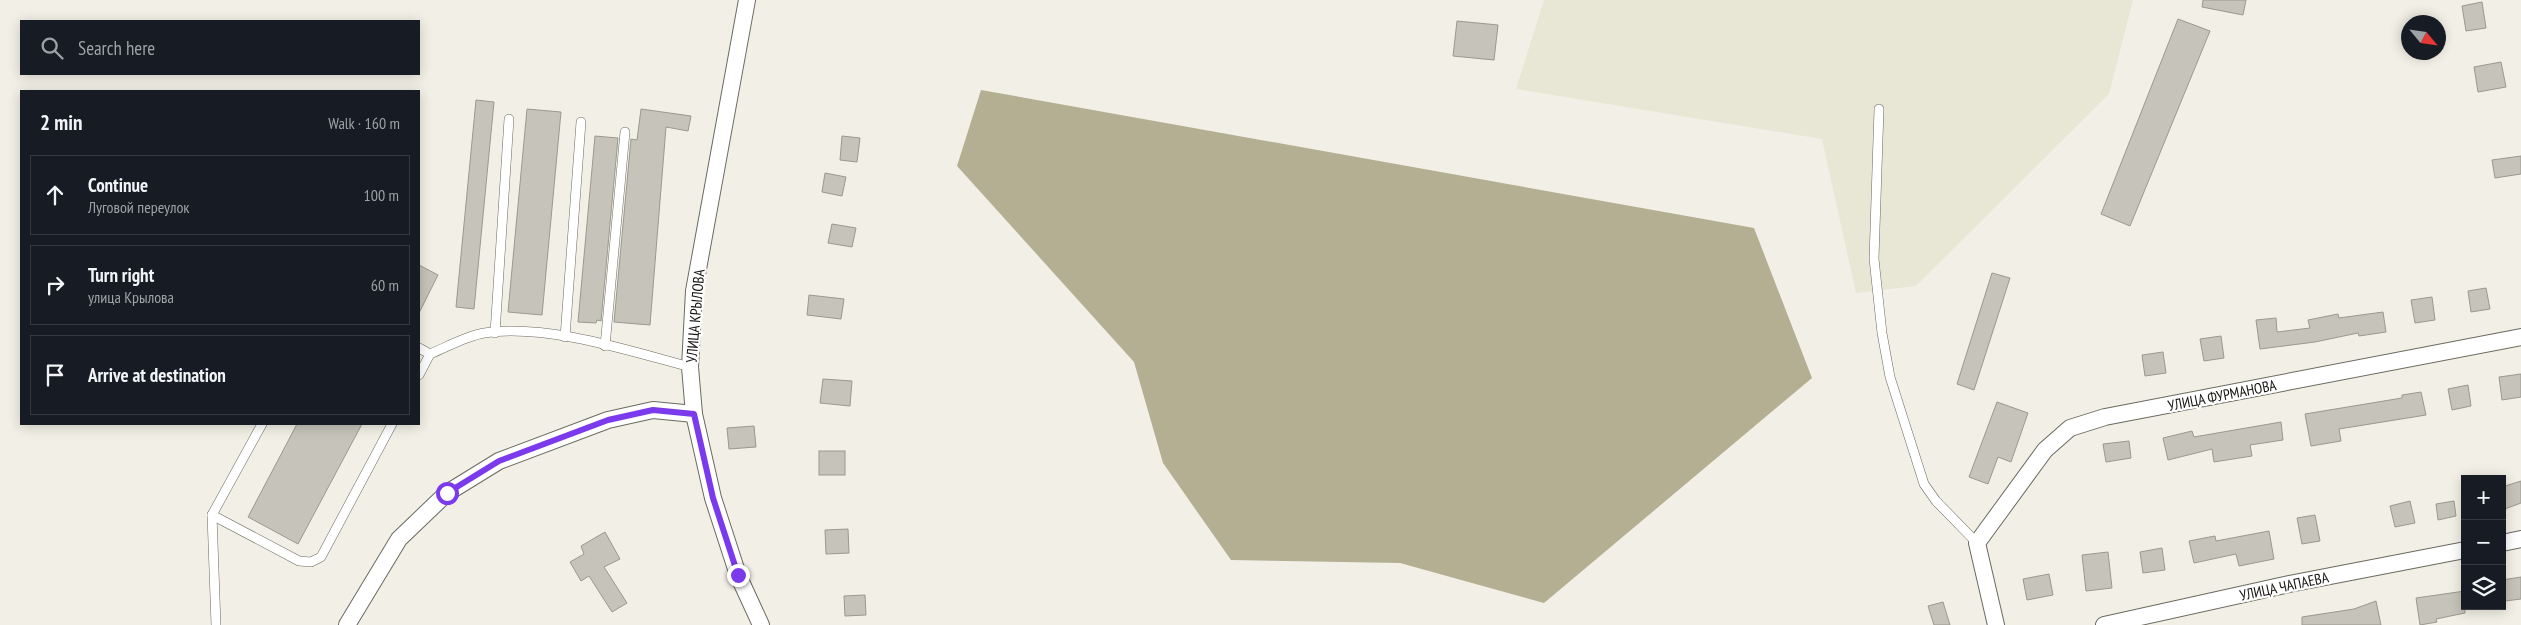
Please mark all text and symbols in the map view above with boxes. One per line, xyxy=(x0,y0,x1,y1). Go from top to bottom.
north arrow xyxy=(2401,15,2446,60)
search box xyxy=(20,20,420,75)
icon: search xyxy=(38,34,66,62)
text: Search here xyxy=(78,36,155,60)
text: 2 min xyxy=(40,109,82,136)
text: Walk · 160 m xyxy=(328,113,400,133)
text: Continue xyxy=(88,173,148,197)
icon: ahead xyxy=(41,181,69,209)
text: 100 m xyxy=(364,185,399,205)
text: Луговой переулок xyxy=(88,197,190,217)
text: Turn right xyxy=(88,263,154,287)
street label: УЛИЦА КРЫЛОВА xyxy=(681,268,709,364)
icon: right xyxy=(41,271,69,299)
text: 60 m xyxy=(371,275,399,295)
text: улица Крылова xyxy=(88,287,174,307)
icon: arrive xyxy=(41,361,69,389)
text: Arrive at destination xyxy=(88,363,226,387)
street label: УЛИЦА ФУРМАНОВА xyxy=(2166,375,2279,415)
map controls xyxy=(2461,475,2506,610)
button: + xyxy=(2461,475,2506,520)
route start xyxy=(436,482,459,505)
button: − xyxy=(2461,520,2506,565)
route end xyxy=(727,564,750,587)
button: layers xyxy=(2461,565,2506,610)
street label: УЛИЦА ЧАПАЕВА xyxy=(2238,567,2331,605)

